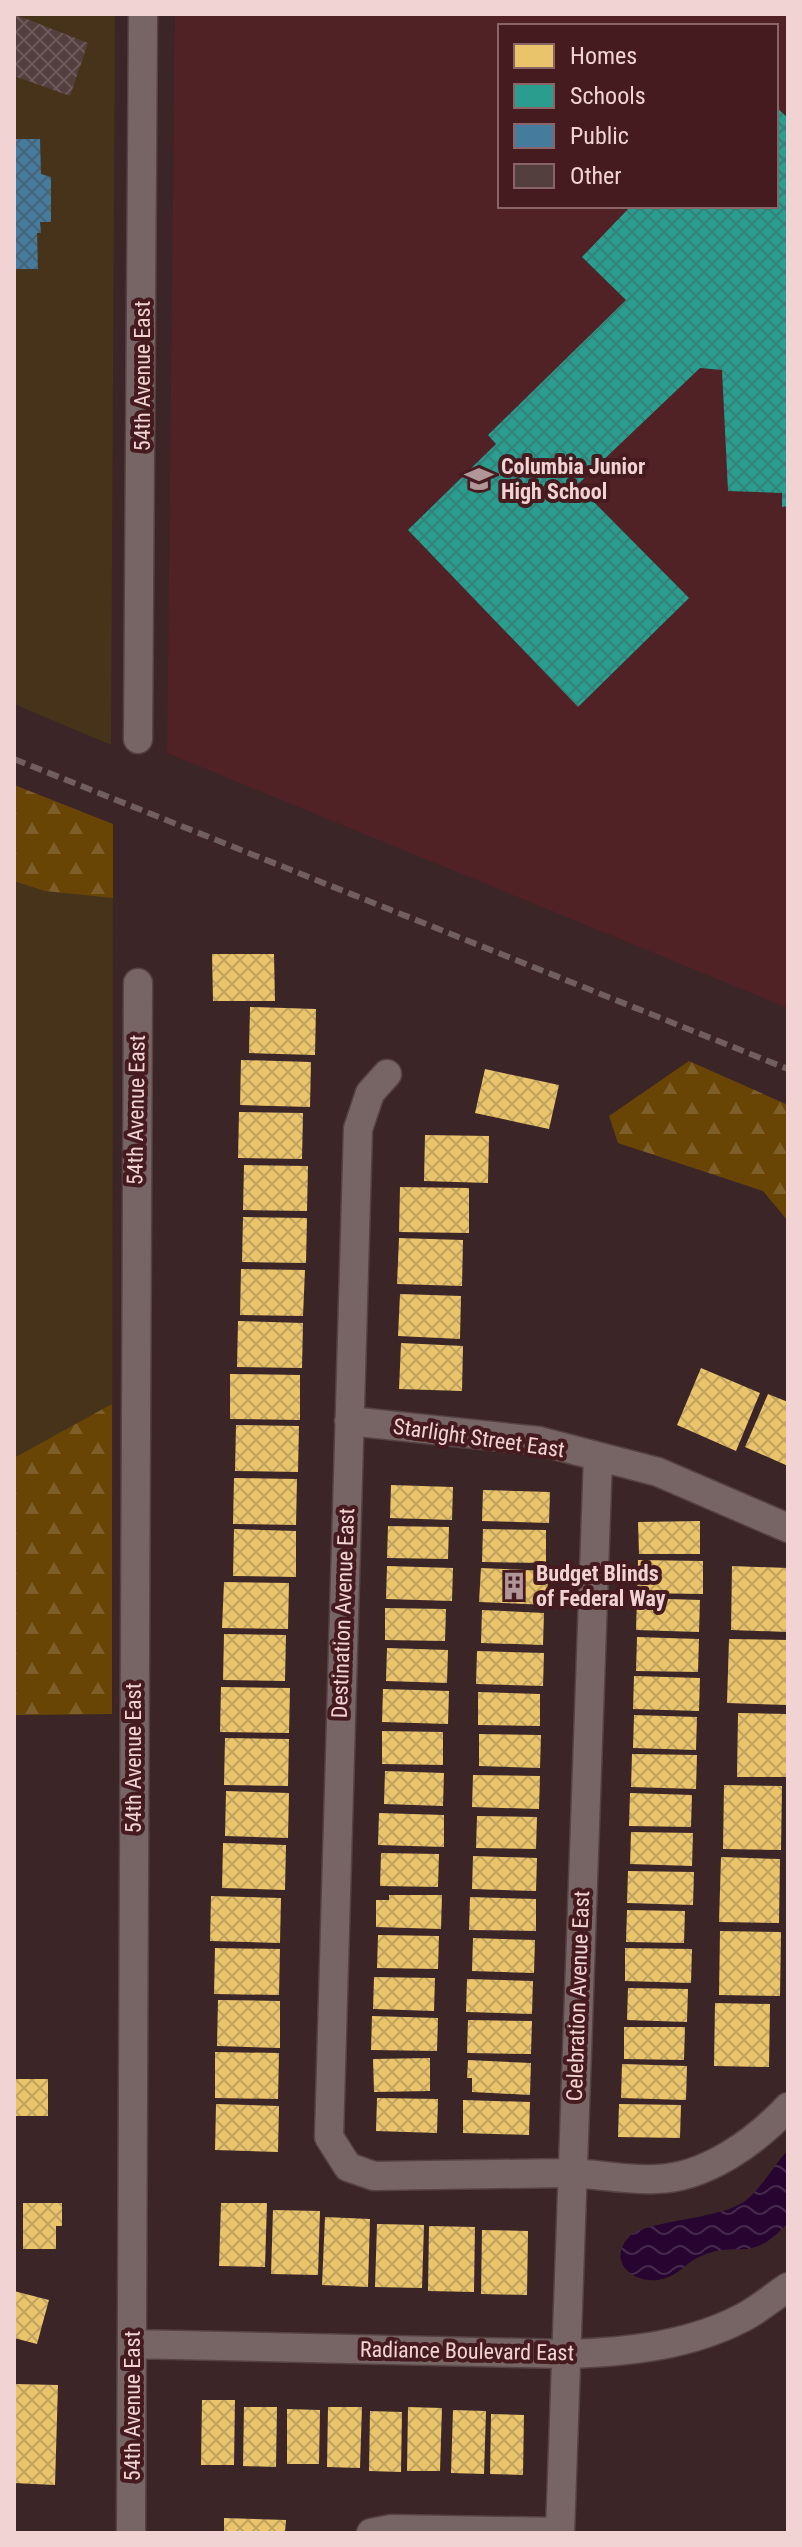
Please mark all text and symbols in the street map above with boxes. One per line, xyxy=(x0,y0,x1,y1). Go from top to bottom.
legend xyxy=(498,24,778,208)
text: Homes xyxy=(570,42,637,70)
text: Schools xyxy=(570,82,646,110)
text: Public xyxy=(570,122,629,150)
text: Other xyxy=(570,162,622,190)
street label: 54th Avenue East xyxy=(130,301,155,451)
place label: Columbia Junior High School xyxy=(501,454,645,504)
school or university icon: Columbia Junior High School xyxy=(464,464,494,494)
street label: 54th Avenue East xyxy=(122,1035,150,1185)
street label: Starlight Street East xyxy=(392,1414,566,1462)
street label: Destination Avenue East xyxy=(327,1507,359,1719)
place label: Budget Blinds of Federal Way xyxy=(536,1561,666,1611)
building icon: Budget Blinds of Federal Way xyxy=(499,1571,529,1601)
street label: 54th Avenue East xyxy=(121,1683,146,1833)
street label: Celebration Avenue East xyxy=(562,1890,594,2102)
street label: 54th Avenue East xyxy=(120,2331,145,2481)
street label: Radiance Boulevard East xyxy=(360,2337,574,2365)

